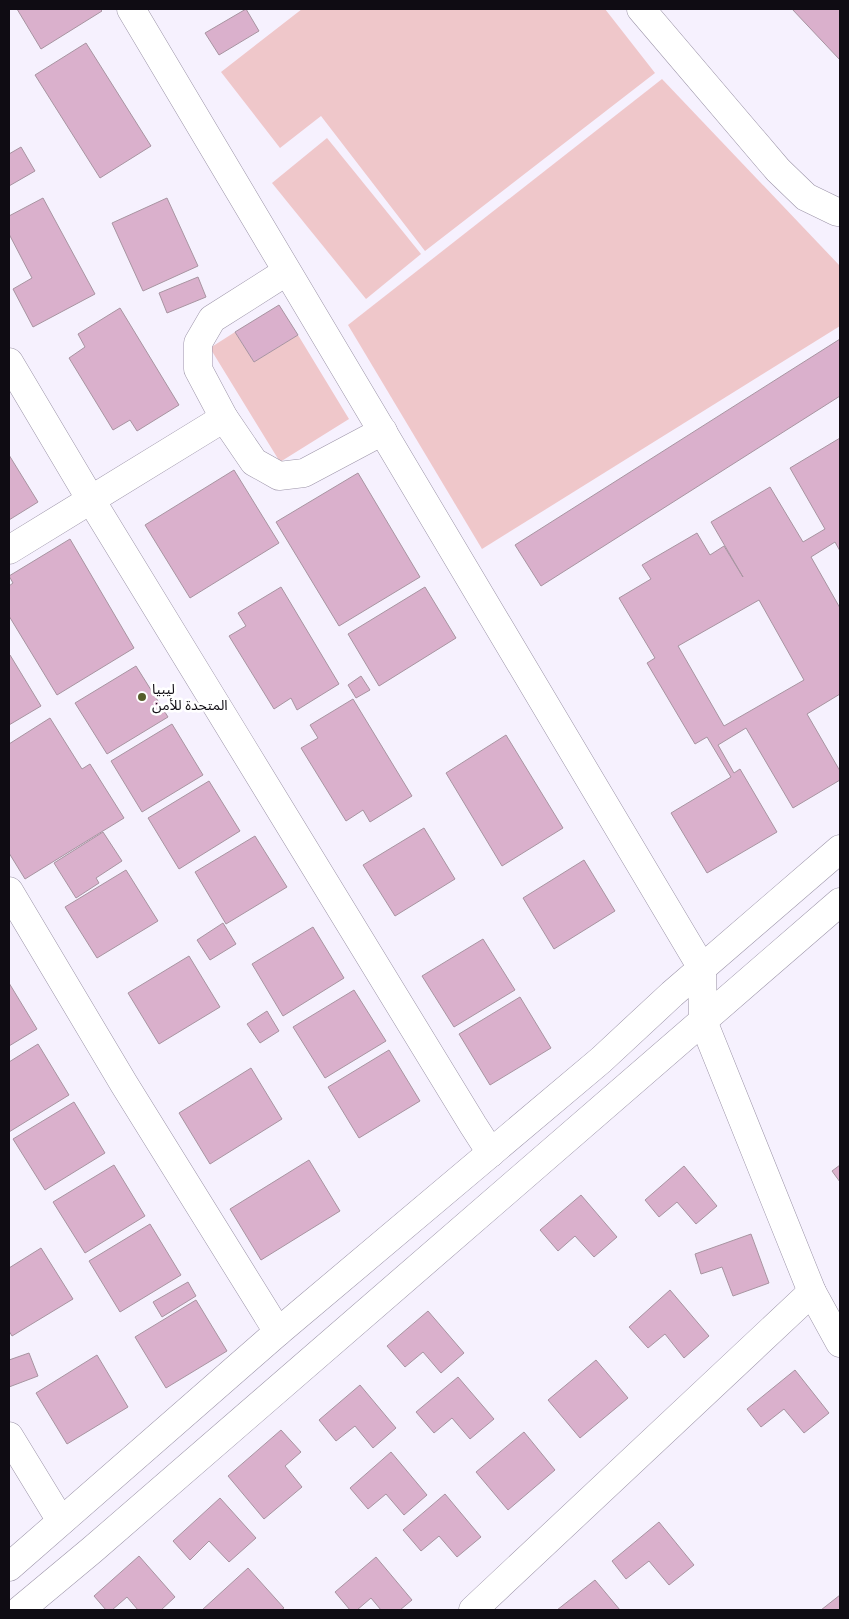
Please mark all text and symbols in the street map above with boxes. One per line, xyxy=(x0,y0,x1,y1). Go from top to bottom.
place label: ليبيا المتحدة للأمن xyxy=(152,680,228,714)
marker: ليبيا المتحدة للأمن xyxy=(136,691,148,703)

